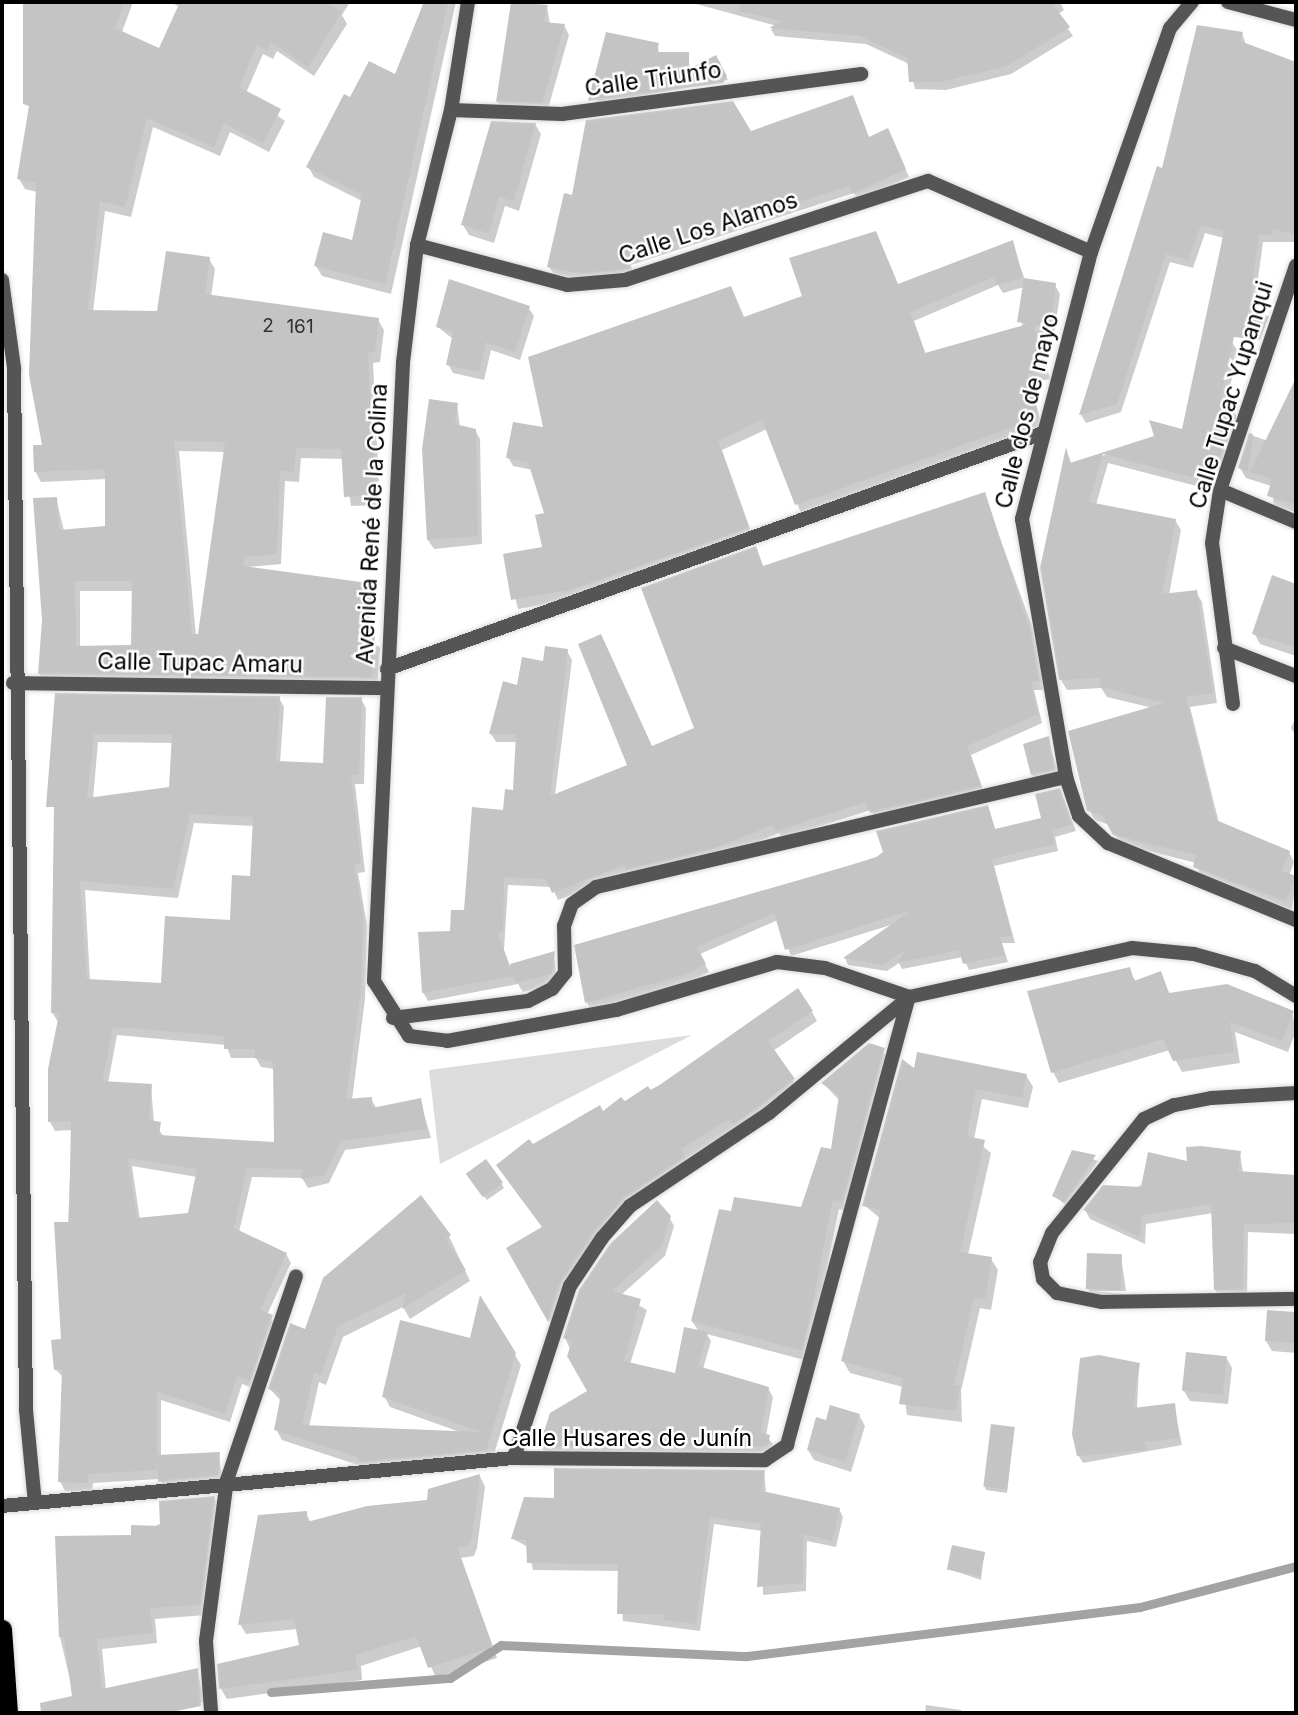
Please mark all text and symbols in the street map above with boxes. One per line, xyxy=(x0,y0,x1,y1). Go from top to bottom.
street label: Calle Triunfo xyxy=(583,56,723,102)
street label: Calle Los Alamos xyxy=(615,186,801,270)
street label: Calle Tupac Yupanqui xyxy=(1183,278,1279,512)
street label: Calle dos de mayo xyxy=(989,311,1065,511)
house number: 2 xyxy=(262,315,274,337)
house number: 161 xyxy=(286,316,314,338)
street label: Avenida René de la Colina xyxy=(351,383,393,665)
street label: Calle Tupac Amaru xyxy=(97,647,303,679)
street label: Calle Husares de Junín xyxy=(502,1424,752,1452)

